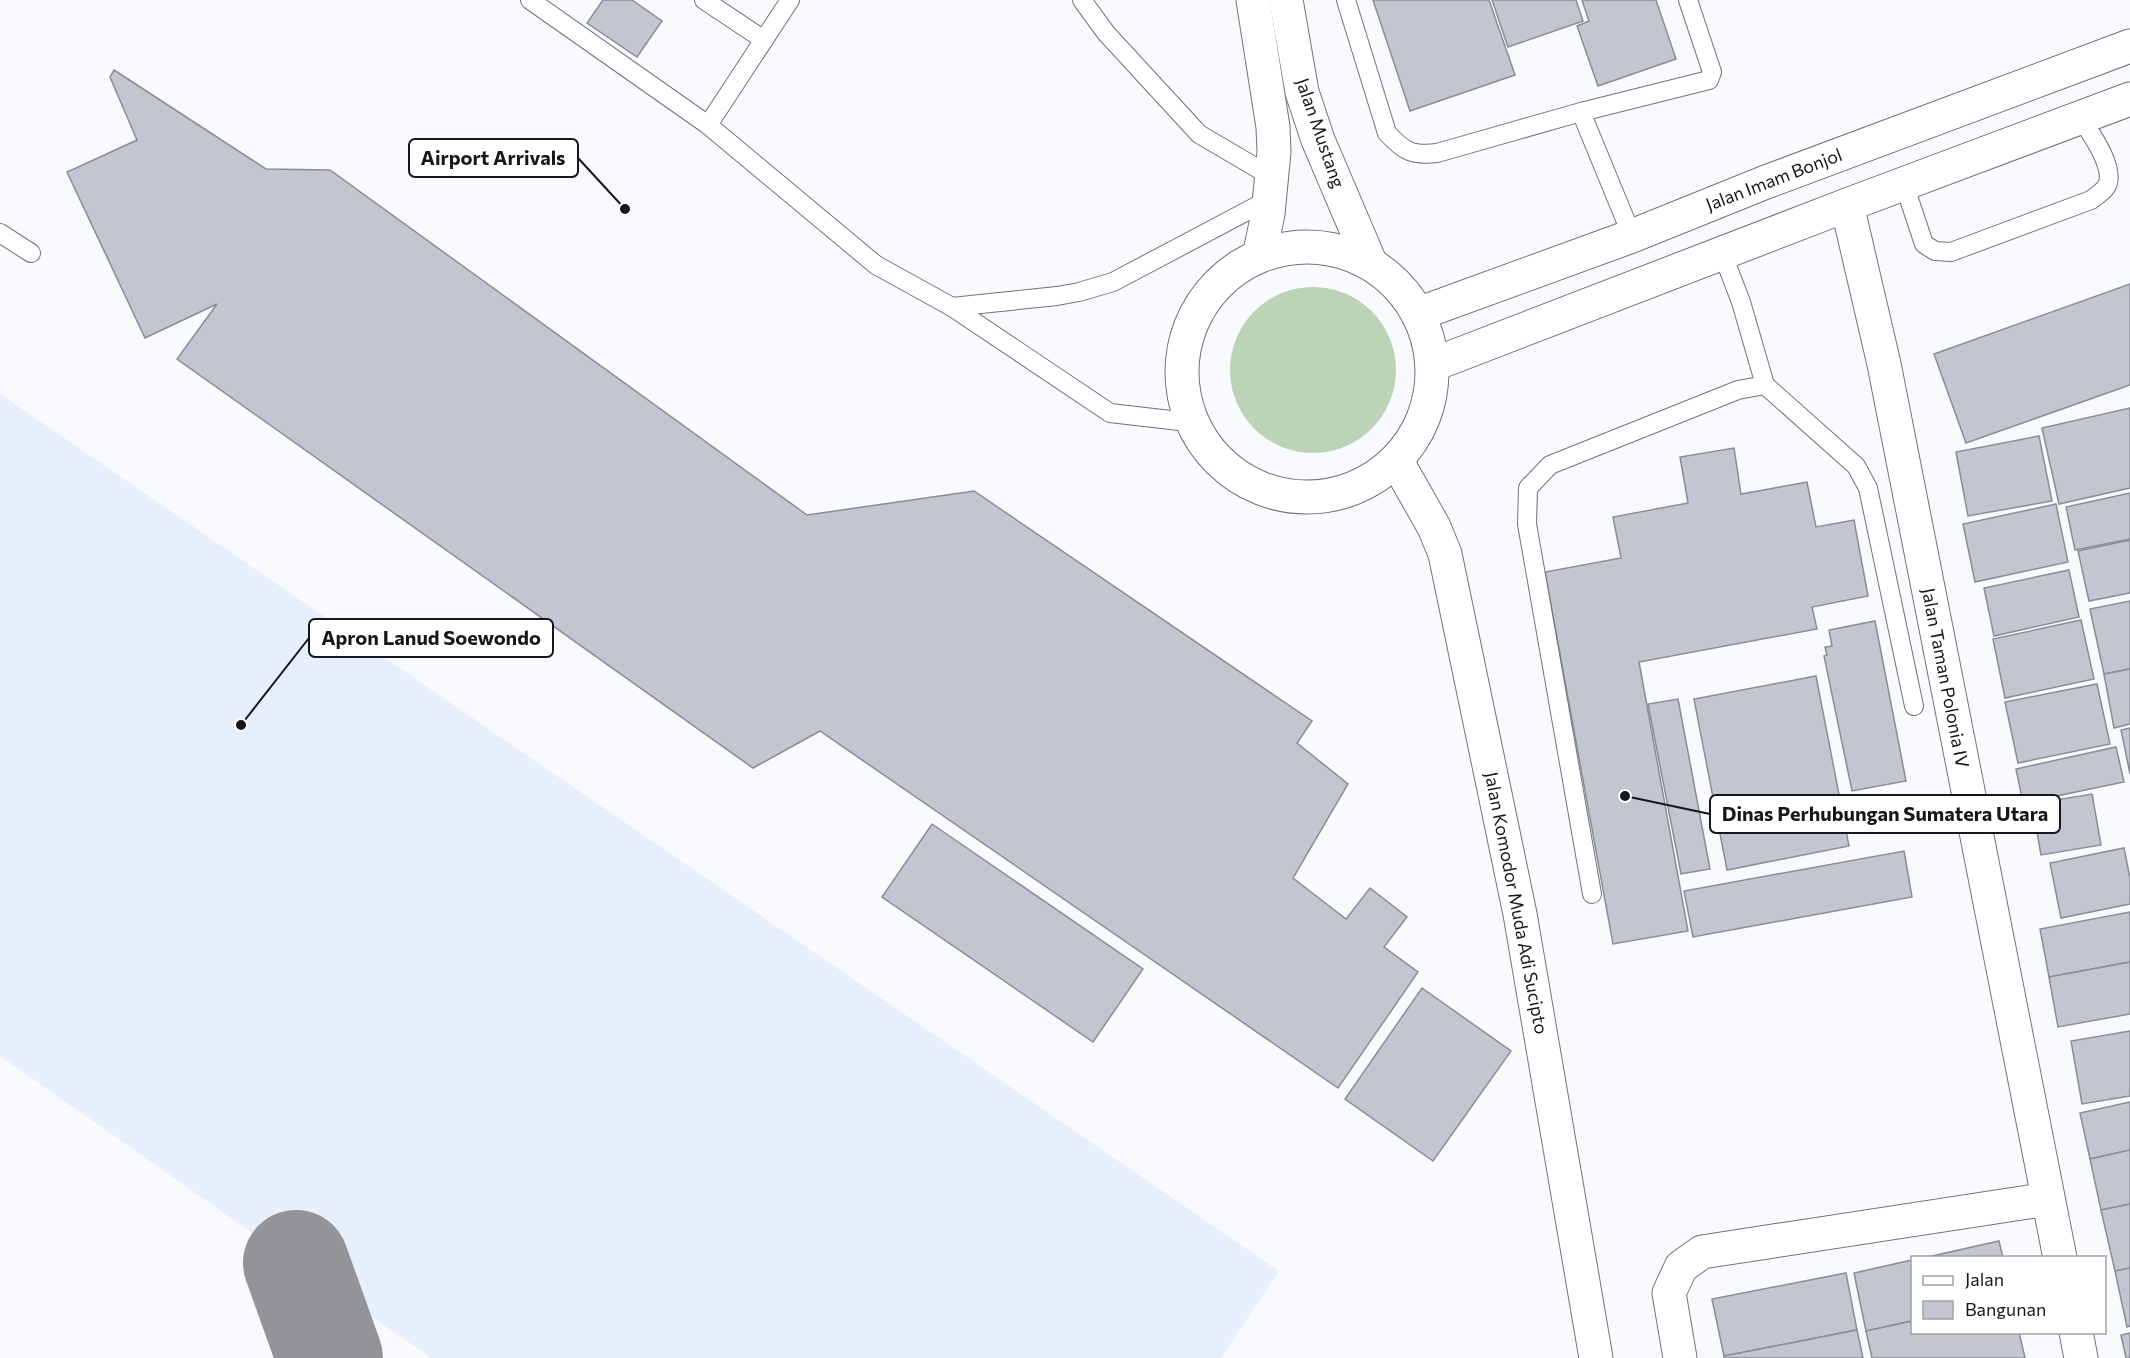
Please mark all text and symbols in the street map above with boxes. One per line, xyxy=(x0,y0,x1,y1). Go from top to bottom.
street label: Jalan Mustang xyxy=(1292,75,1350,191)
callout: Airport Arrivals xyxy=(409,139,578,177)
street label: Jalan Imam Bonjol xyxy=(1702,143,1845,215)
text: Airport Arrivals xyxy=(421,145,565,169)
street label: Jalan Taman Polonia IV xyxy=(1918,586,1974,770)
callout: Apron Lanud Soewondo xyxy=(309,619,553,657)
text: Apron Lanud Soewondo xyxy=(321,625,541,649)
street label: Jalan Komodor Muda Adi Sucipto xyxy=(1481,770,1553,1036)
callout: Dinas Perhubungan Sumatera Utara xyxy=(1710,795,2060,833)
text: Dinas Perhubungan Sumatera Utara xyxy=(1722,801,2048,825)
legend xyxy=(1911,1256,2106,1334)
text: Jalan xyxy=(1965,1268,2004,1290)
text: Bangunan xyxy=(1965,1298,2046,1320)

